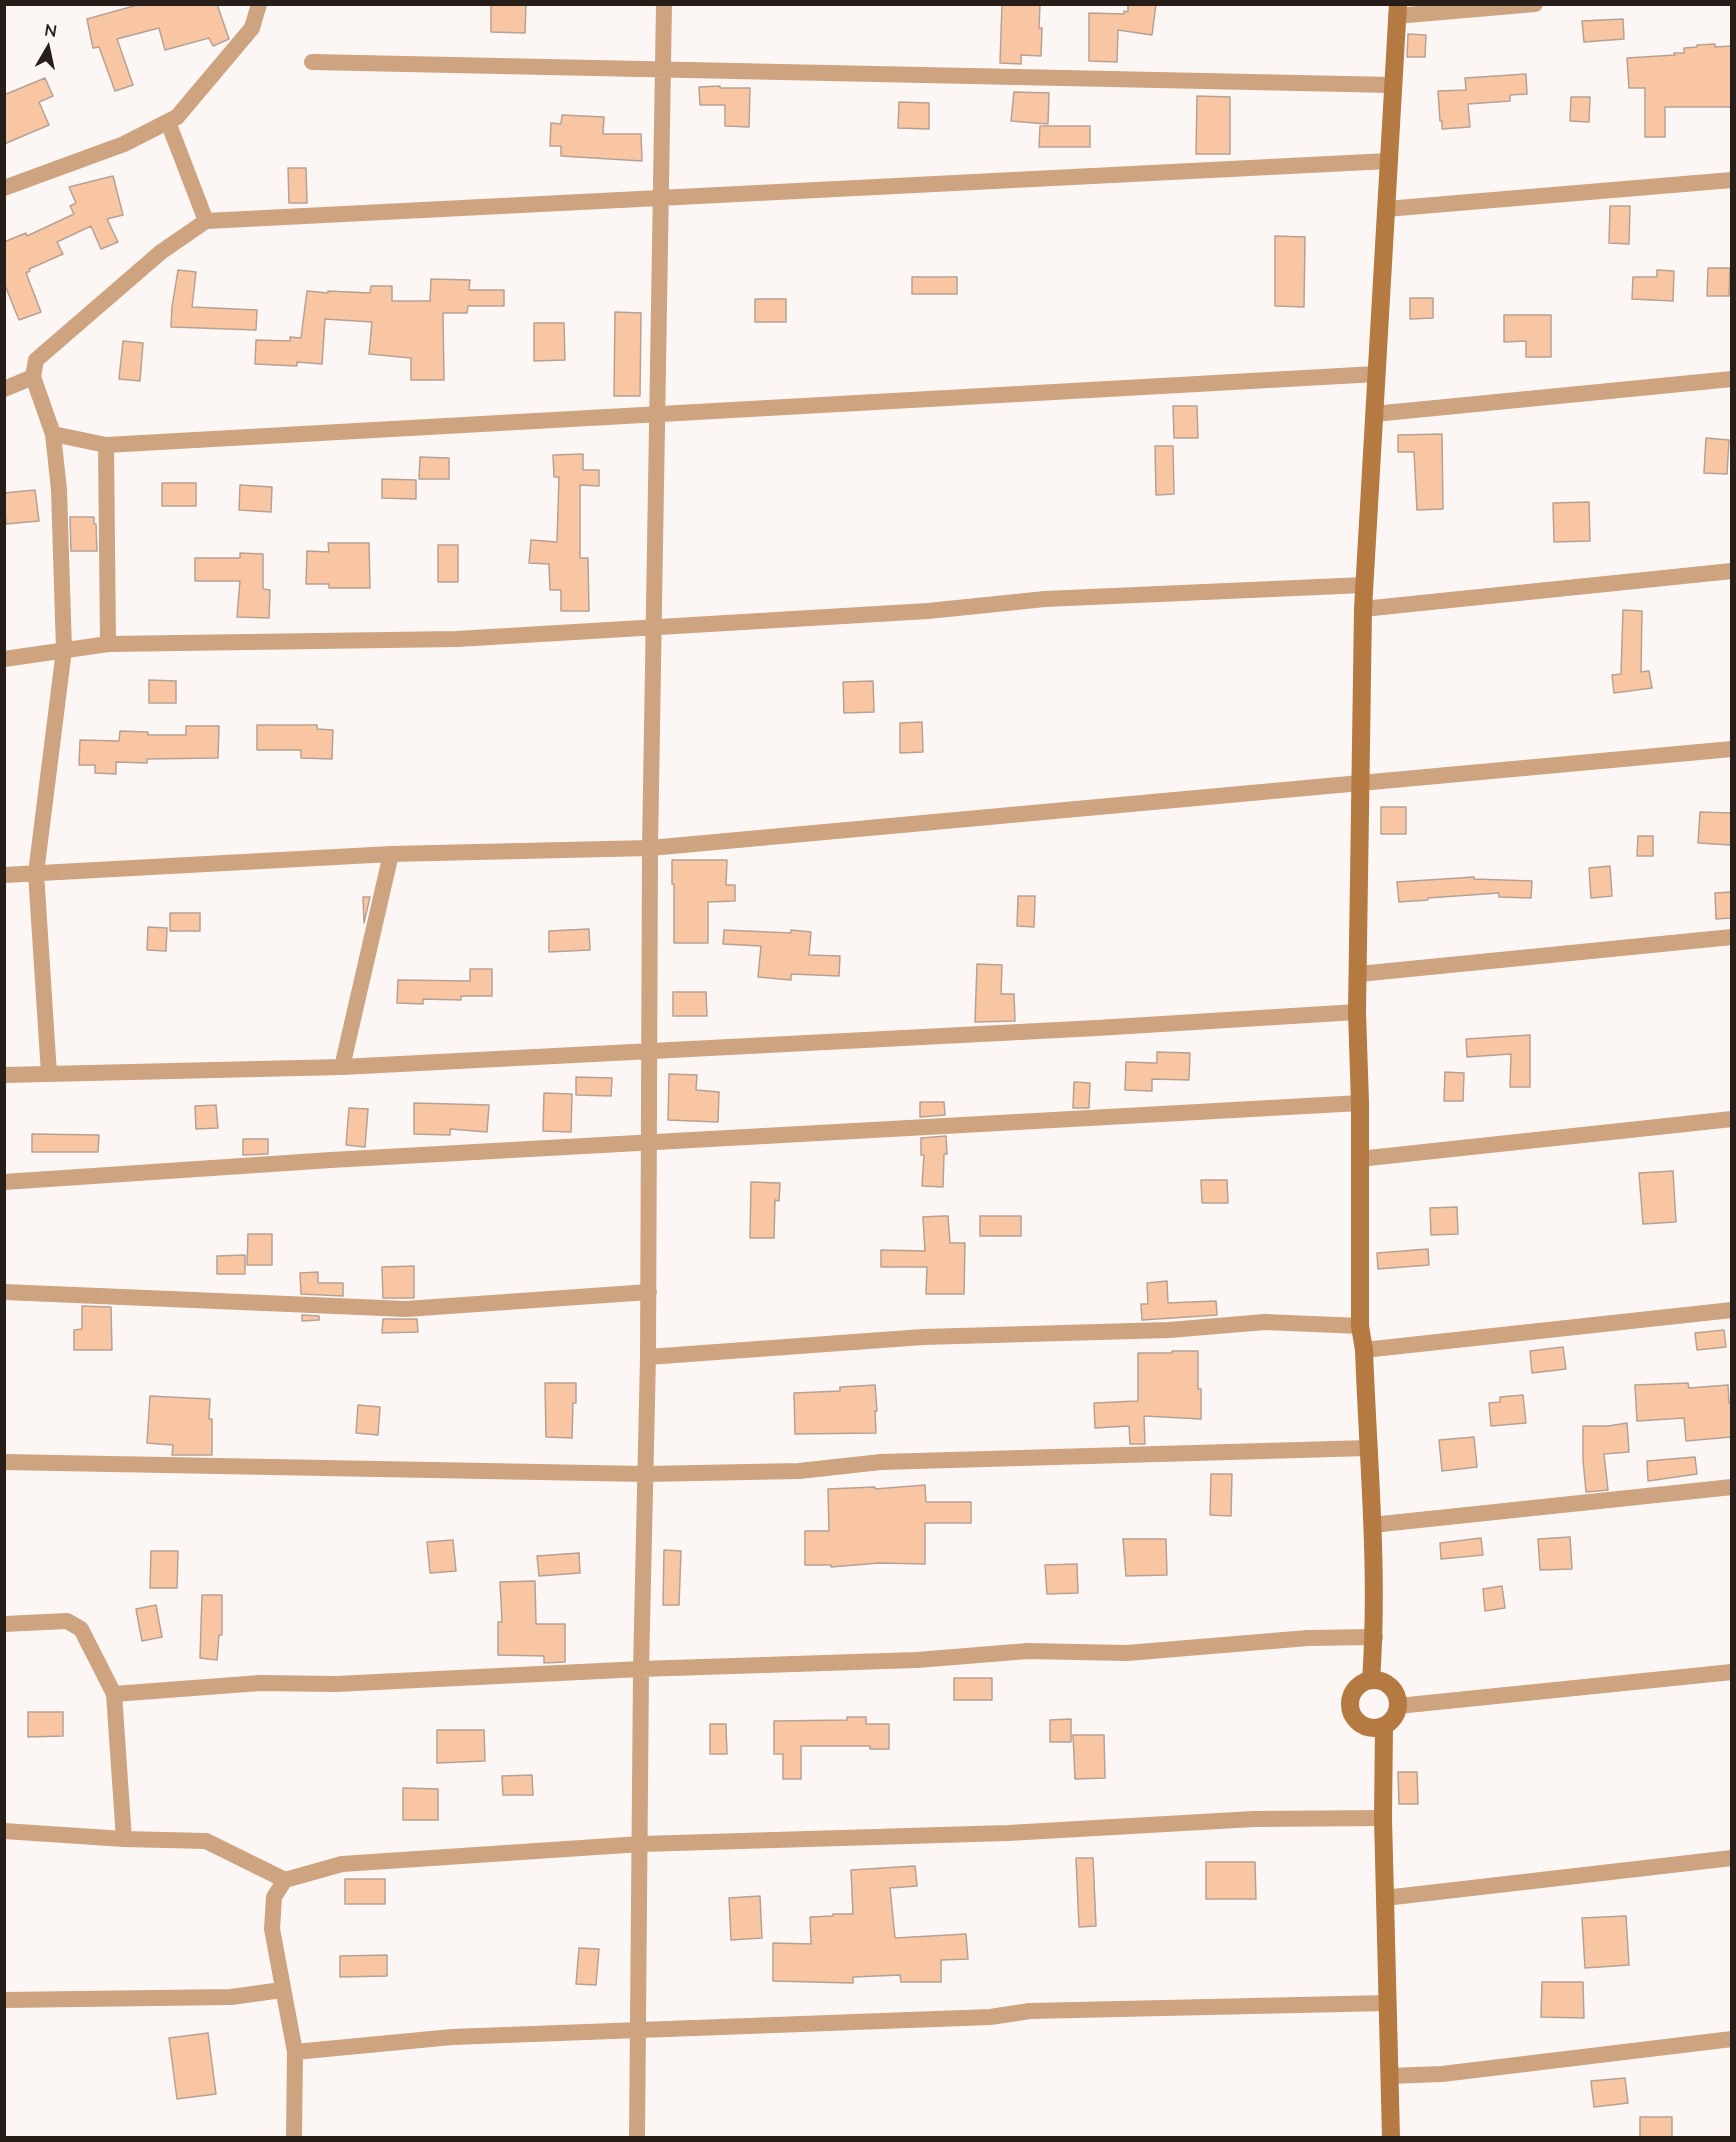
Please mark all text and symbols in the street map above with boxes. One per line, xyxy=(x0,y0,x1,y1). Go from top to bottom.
north arrow xyxy=(18,18,78,78)
text: N xyxy=(43,19,58,40)

